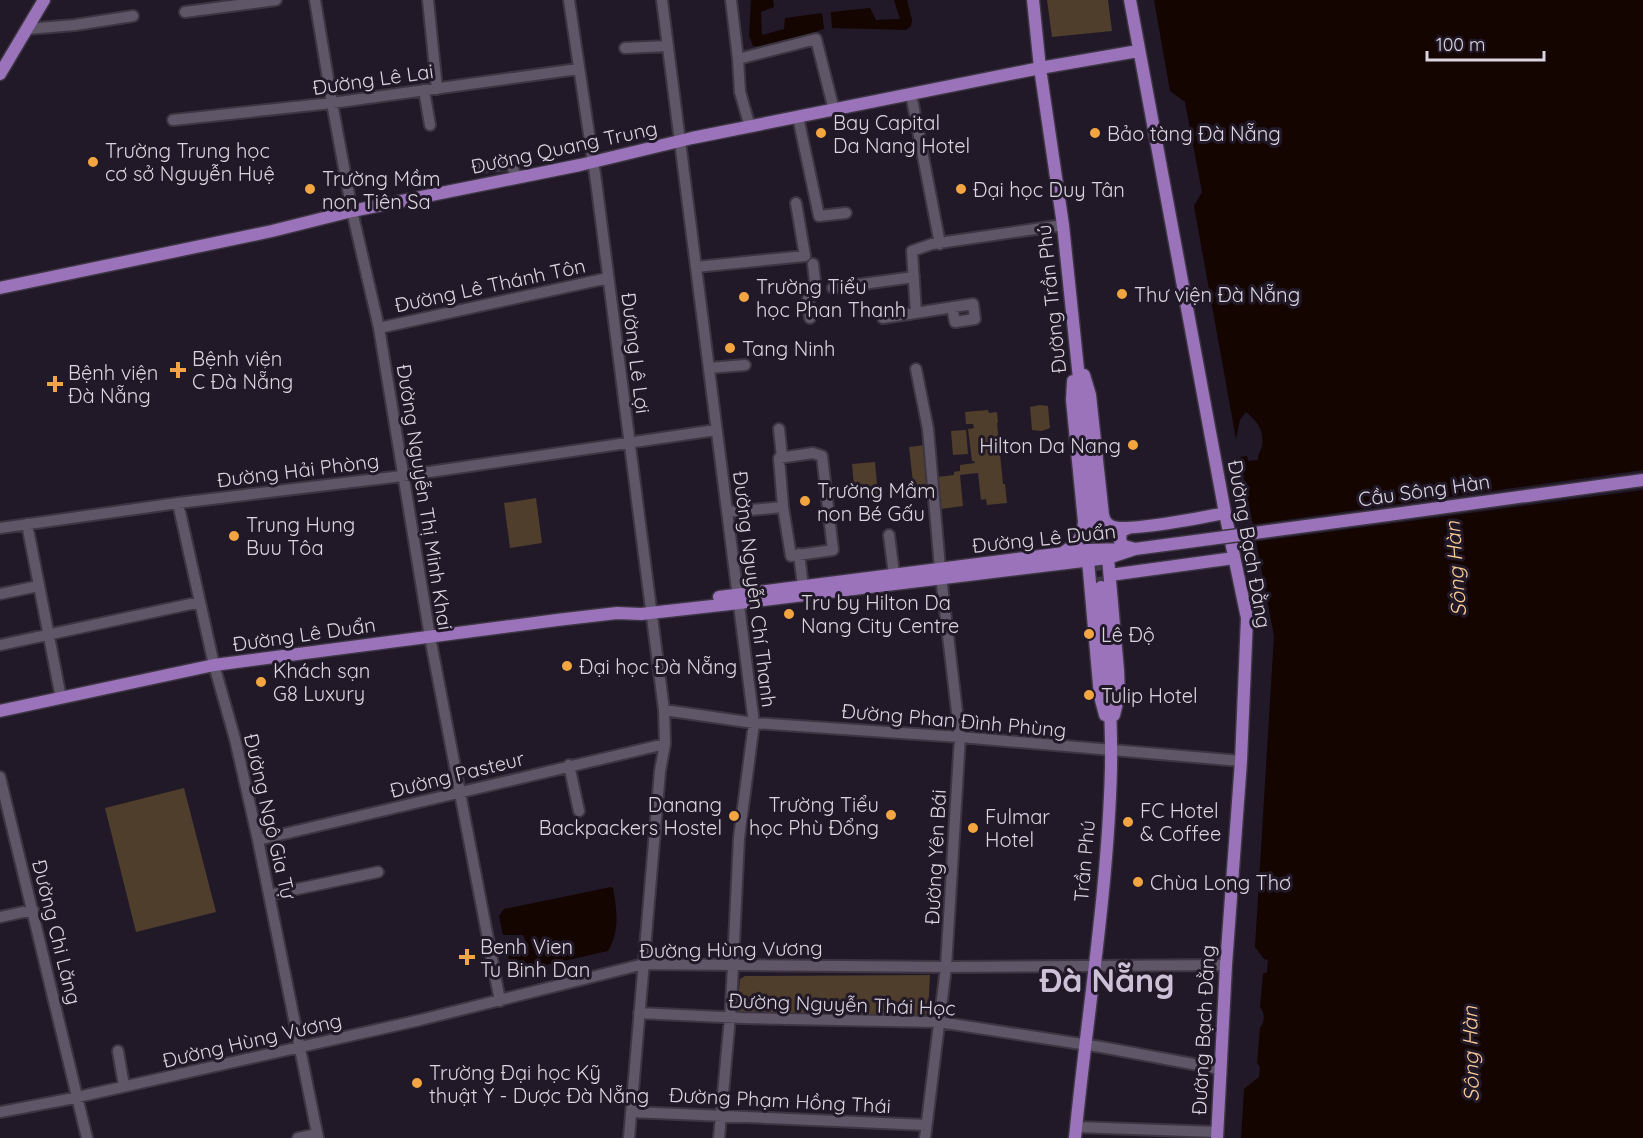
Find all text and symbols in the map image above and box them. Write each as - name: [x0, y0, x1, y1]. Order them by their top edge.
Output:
- scale bar: [1427, 24, 1544, 62]
- text: 100 m: [1436, 33, 1485, 56]
- street label: Đường Lê Lai: [311, 58, 435, 100]
- place label: Bay Capital Da Nang Hotel: [833, 110, 970, 158]
- street label: Đường Quang Trung: [469, 115, 659, 179]
- place label: Bảo tàng Đà Nẵng: [1107, 121, 1281, 146]
- marker: Bay Capital Da Nang Hotel: [814, 126, 828, 140]
- marker: Bảo tàng Đà Nẵng: [1088, 126, 1102, 140]
- place label: Trường Trung học cơ sở Nguyễn Huệ: [105, 138, 275, 186]
- marker: Trường Trung học cơ sở Nguyễn Huệ: [86, 155, 100, 169]
- place label: Trường Mầm non Tiên Sa: [322, 166, 440, 214]
- place label: Đại học Duy Tân: [973, 177, 1125, 202]
- marker: Trường Mầm non Tiên Sa: [303, 182, 317, 196]
- marker: Đại học Duy Tân: [954, 182, 968, 196]
- street label: Đường Trần Phú: [1031, 223, 1071, 375]
- street label: Đường Lê Thánh Tôn: [392, 253, 588, 317]
- place label: Trường Tiểu học Phan Thanh: [756, 274, 906, 322]
- place label: Thư viện Đà Nẵng: [1134, 282, 1300, 307]
- marker: Thư viện Đà Nẵng: [1115, 287, 1129, 301]
- marker: Trường Tiểu học Phan Thanh: [737, 290, 751, 304]
- street label: Đường Lê Lợi: [616, 291, 656, 415]
- place label: Tang Ninh: [742, 336, 835, 361]
- marker: Tang Ninh: [723, 341, 737, 355]
- place label: Bệnh viện C Đà Nẵng: [192, 346, 293, 394]
- place label: Bệnh viện Đà Nẵng: [68, 360, 158, 408]
- marker: Bệnh viện C Đà Nẵng: [169, 361, 187, 379]
- street label: Đường Nguyễn Thị Minh Khai: [392, 362, 458, 632]
- marker: Bệnh viện Đà Nẵng: [46, 375, 64, 393]
- place label: Hilton Da Nang: [979, 433, 1121, 458]
- marker: Hilton Da Nang: [1126, 438, 1140, 452]
- street label: Đường Hải Phòng: [216, 448, 380, 492]
- street label: Đường Bạch Đằng: [1223, 458, 1277, 630]
- street label: Cầu Sông Hàn: [1357, 468, 1491, 512]
- street label: Đường Nguyễn Chí Thanh: [728, 469, 782, 709]
- place label: Trường Mầm non Bé Gấu: [817, 478, 935, 526]
- marker: Trường Mầm non Bé Gấu: [798, 494, 812, 508]
- place label: Trung Hung Buu Tôa: [246, 512, 355, 560]
- street label: Đường Lê Duẩn: [971, 518, 1117, 558]
- water label: Sông Hàn: [1439, 520, 1471, 618]
- marker: Trung Hung Buu Tôa: [227, 529, 241, 543]
- place label: Tru by Hilton Da Nang City Centre: [801, 590, 959, 638]
- marker: Tru by Hilton Da Nang City Centre: [782, 607, 796, 621]
- street label: Đường Lê Duẩn: [231, 612, 377, 656]
- place label: Lê Độ: [1101, 622, 1155, 647]
- marker: Lê Độ: [1082, 627, 1096, 641]
- place label: Đại học Đà Nẵng: [579, 654, 737, 679]
- place label: Khách sạn G8 Luxury: [273, 658, 370, 706]
- marker: Đại học Đà Nẵng: [560, 659, 574, 673]
- marker: Khách sạn G8 Luxury: [254, 675, 268, 689]
- place label: Tulip Hotel: [1101, 683, 1198, 708]
- marker: Tulip Hotel: [1082, 688, 1096, 702]
- street label: Đường Phan Đình Phùng: [841, 698, 1067, 742]
- street label: Đường Ngô Gia Tự: [239, 731, 302, 903]
- street label: Đường Pasteur: [387, 745, 527, 803]
- street label: Đường Yên Bái: [919, 789, 951, 925]
- place label: Danang Backpackers Hostel: [539, 792, 722, 840]
- place label: Trường Tiểu học Phù Đổng: [749, 792, 879, 840]
- place label: FC Hotel & Coffee: [1140, 798, 1221, 846]
- place label: Fulmar Hotel: [985, 804, 1050, 852]
- marker: Trường Tiểu học Phù Đổng: [884, 808, 898, 822]
- marker: Danang Backpackers Hostel: [727, 809, 741, 823]
- marker: FC Hotel & Coffee: [1121, 815, 1135, 829]
- street label: Trần Phú: [1068, 819, 1100, 903]
- marker: Fulmar Hotel: [966, 821, 980, 835]
- street label: Đường Chi Lăng: [27, 857, 87, 1007]
- place label: Chùa Long Thơ: [1150, 870, 1291, 895]
- marker: Chùa Long Thơ: [1131, 875, 1145, 889]
- place label: Benh Vien Tu Binh Dan: [480, 934, 590, 982]
- street label: Đường Hùng Vương: [639, 935, 823, 963]
- street label: Đường Bạch Đằng: [1186, 944, 1220, 1116]
- marker: Benh Vien Tu Binh Dan: [458, 948, 476, 966]
- district label: Đà Nẵng: [1038, 960, 1175, 1000]
- street label: Đường Nguyễn Thái Học: [728, 988, 956, 1020]
- water label: Sông Hàn: [1456, 1005, 1484, 1102]
- street label: Đường Hùng Vương: [160, 1007, 344, 1073]
- place label: Trường Đại học Kỹ thuật Y - Dược Đà Nẵng: [429, 1060, 649, 1108]
- marker: Trường Đại học Kỹ thuật Y - Dược Đà Nẵng: [410, 1076, 424, 1090]
- street label: Đường Phạm Hồng Thái: [668, 1082, 892, 1118]

